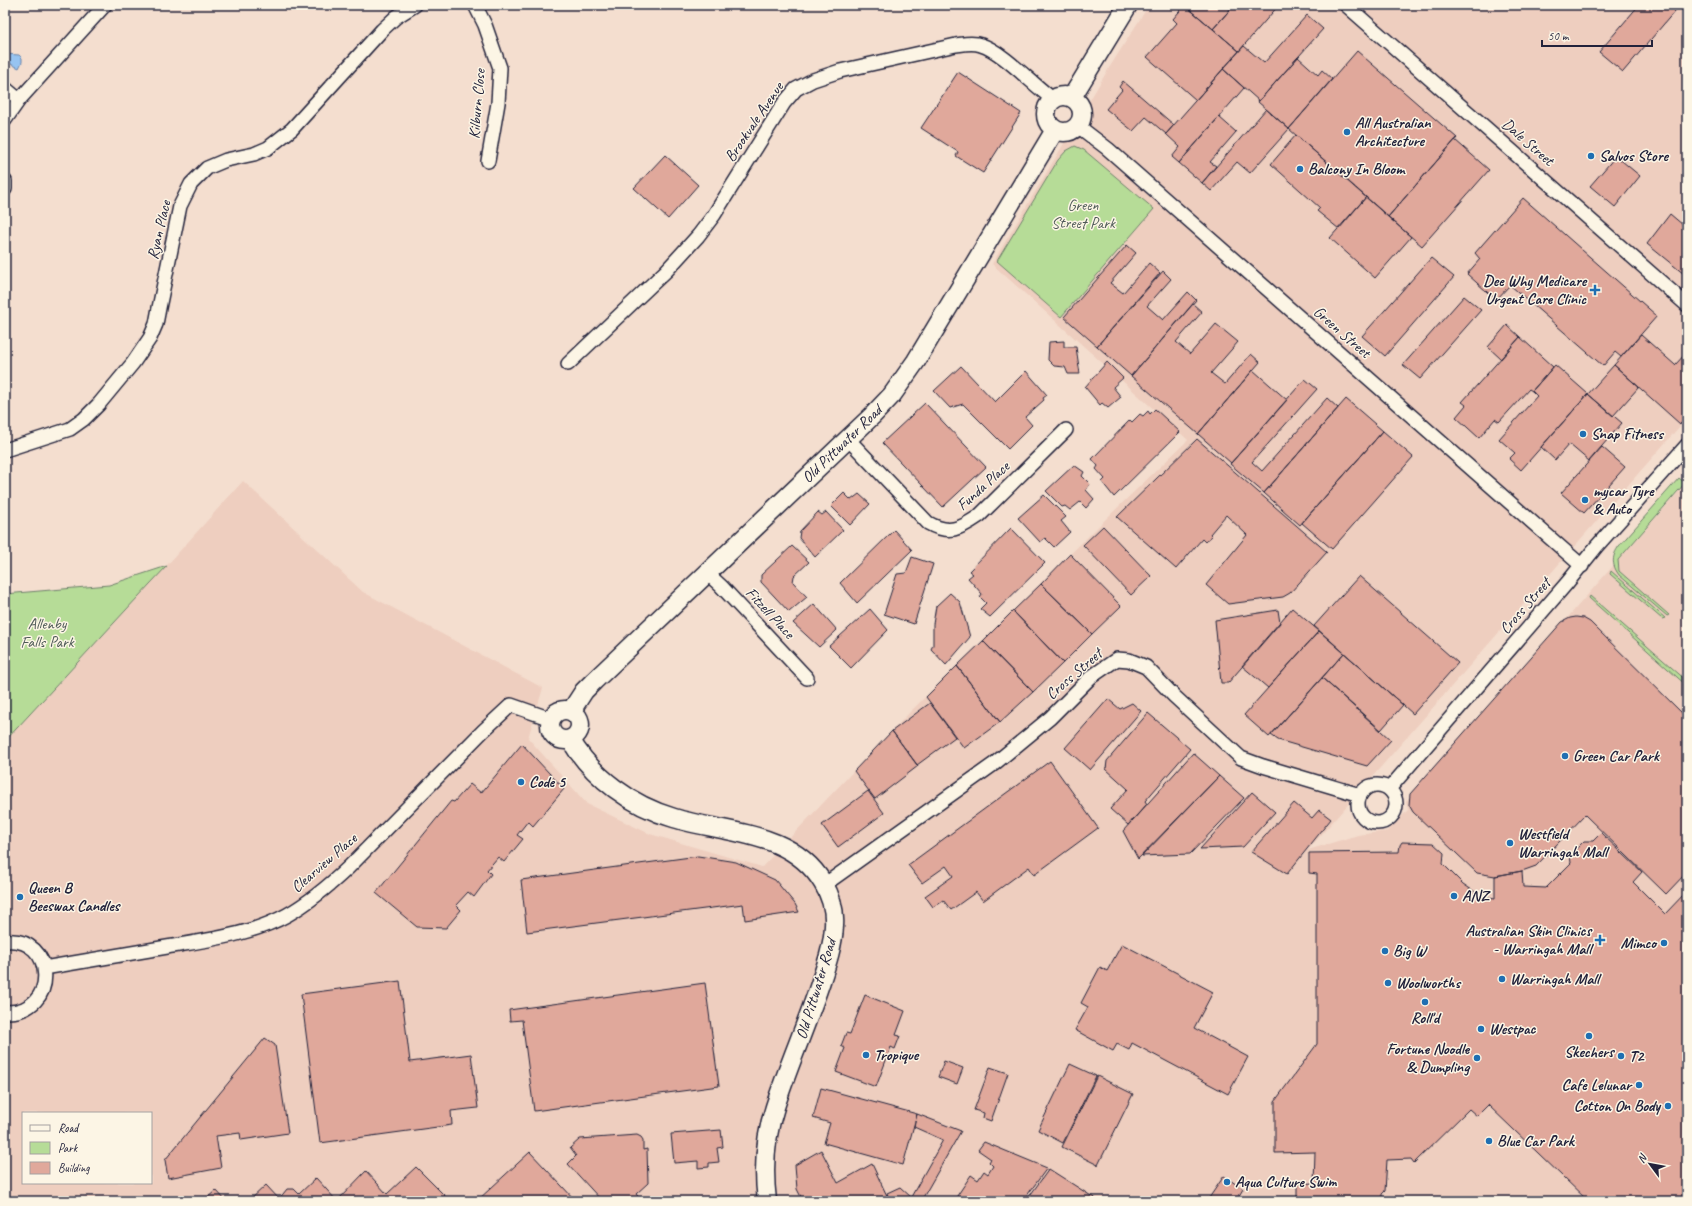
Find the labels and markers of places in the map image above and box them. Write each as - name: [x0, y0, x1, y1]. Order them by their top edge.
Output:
- place label: All Australian Architecture: [1355, 113, 1431, 151]
- marker: All Australian Architecture: [1342, 127, 1352, 137]
- place label: Salvos Store: [1599, 146, 1669, 166]
- marker: Salvos Store: [1586, 151, 1596, 161]
- place label: Balcony In Bloom: [1308, 159, 1406, 179]
- marker: Balcony In Bloom: [1295, 164, 1305, 174]
- place label: Dee Why Medicare Urgent Care Clinic: [1483, 271, 1588, 309]
- marker: Dee Why Medicare Urgent Care Clinic: [1589, 284, 1601, 296]
- place label: Snap Fitness: [1591, 424, 1664, 444]
- marker: Snap Fitness: [1578, 429, 1588, 439]
- place label: mycar Tyre & Auto: [1593, 481, 1655, 519]
- marker: mycar Tyre & Auto: [1580, 495, 1590, 505]
- place label: Green Car Park: [1573, 746, 1661, 766]
- marker: Green Car Park: [1560, 751, 1570, 761]
- place label: Code 5: [529, 772, 567, 792]
- marker: Code 5: [516, 777, 526, 787]
- place label: Westfield Warringah Mall: [1518, 824, 1610, 862]
- marker: Westfield Warringah Mall: [1505, 838, 1515, 848]
- place label: Queen B Beeswax Candles: [28, 878, 121, 916]
- place label: ANZ: [1462, 886, 1491, 906]
- marker: ANZ: [1449, 891, 1459, 901]
- marker: Queen B Beeswax Candles: [15, 892, 25, 902]
- place label: Australian Skin Clinics - Warringah Mall: [1466, 921, 1594, 959]
- place label: Mimco: [1620, 933, 1658, 953]
- marker: Australian Skin Clinics - Warringah Mall: [1594, 934, 1606, 946]
- marker: Mimco: [1659, 938, 1669, 948]
- place label: Big W: [1393, 941, 1428, 961]
- marker: Big W: [1380, 946, 1390, 956]
- place label: Warringah Mall: [1510, 969, 1602, 989]
- place label: Woolworths: [1396, 973, 1461, 993]
- marker: Warringah Mall: [1497, 974, 1507, 984]
- marker: Woolworths: [1383, 978, 1393, 988]
- marker: Roll'd: [1420, 997, 1430, 1007]
- place label: Roll'd: [1411, 1008, 1442, 1028]
- place label: Westpac: [1489, 1019, 1537, 1039]
- marker: Westpac: [1476, 1024, 1486, 1034]
- marker: Skechers: [1584, 1031, 1594, 1041]
- place label: Fortune Noodle & Dumpling: [1386, 1039, 1471, 1077]
- place label: Skechers: [1564, 1042, 1616, 1062]
- place label: Tropique: [874, 1045, 920, 1065]
- place label: T2: [1629, 1046, 1645, 1066]
- marker: Tropique: [861, 1050, 871, 1060]
- marker: T2: [1616, 1051, 1626, 1061]
- marker: Fortune Noodle & Dumpling: [1472, 1053, 1482, 1063]
- place label: Cafe Lelunar: [1562, 1075, 1633, 1095]
- marker: Cafe Lelunar: [1634, 1080, 1644, 1090]
- place label: Cotton On Body: [1574, 1096, 1662, 1116]
- marker: Cotton On Body: [1663, 1101, 1673, 1111]
- place label: Blue Car Park: [1497, 1131, 1576, 1151]
- marker: Blue Car Park: [1484, 1136, 1494, 1146]
- place label: Aqua Culture Swim: [1235, 1172, 1337, 1192]
- marker: Aqua Culture Swim: [1222, 1177, 1232, 1187]

